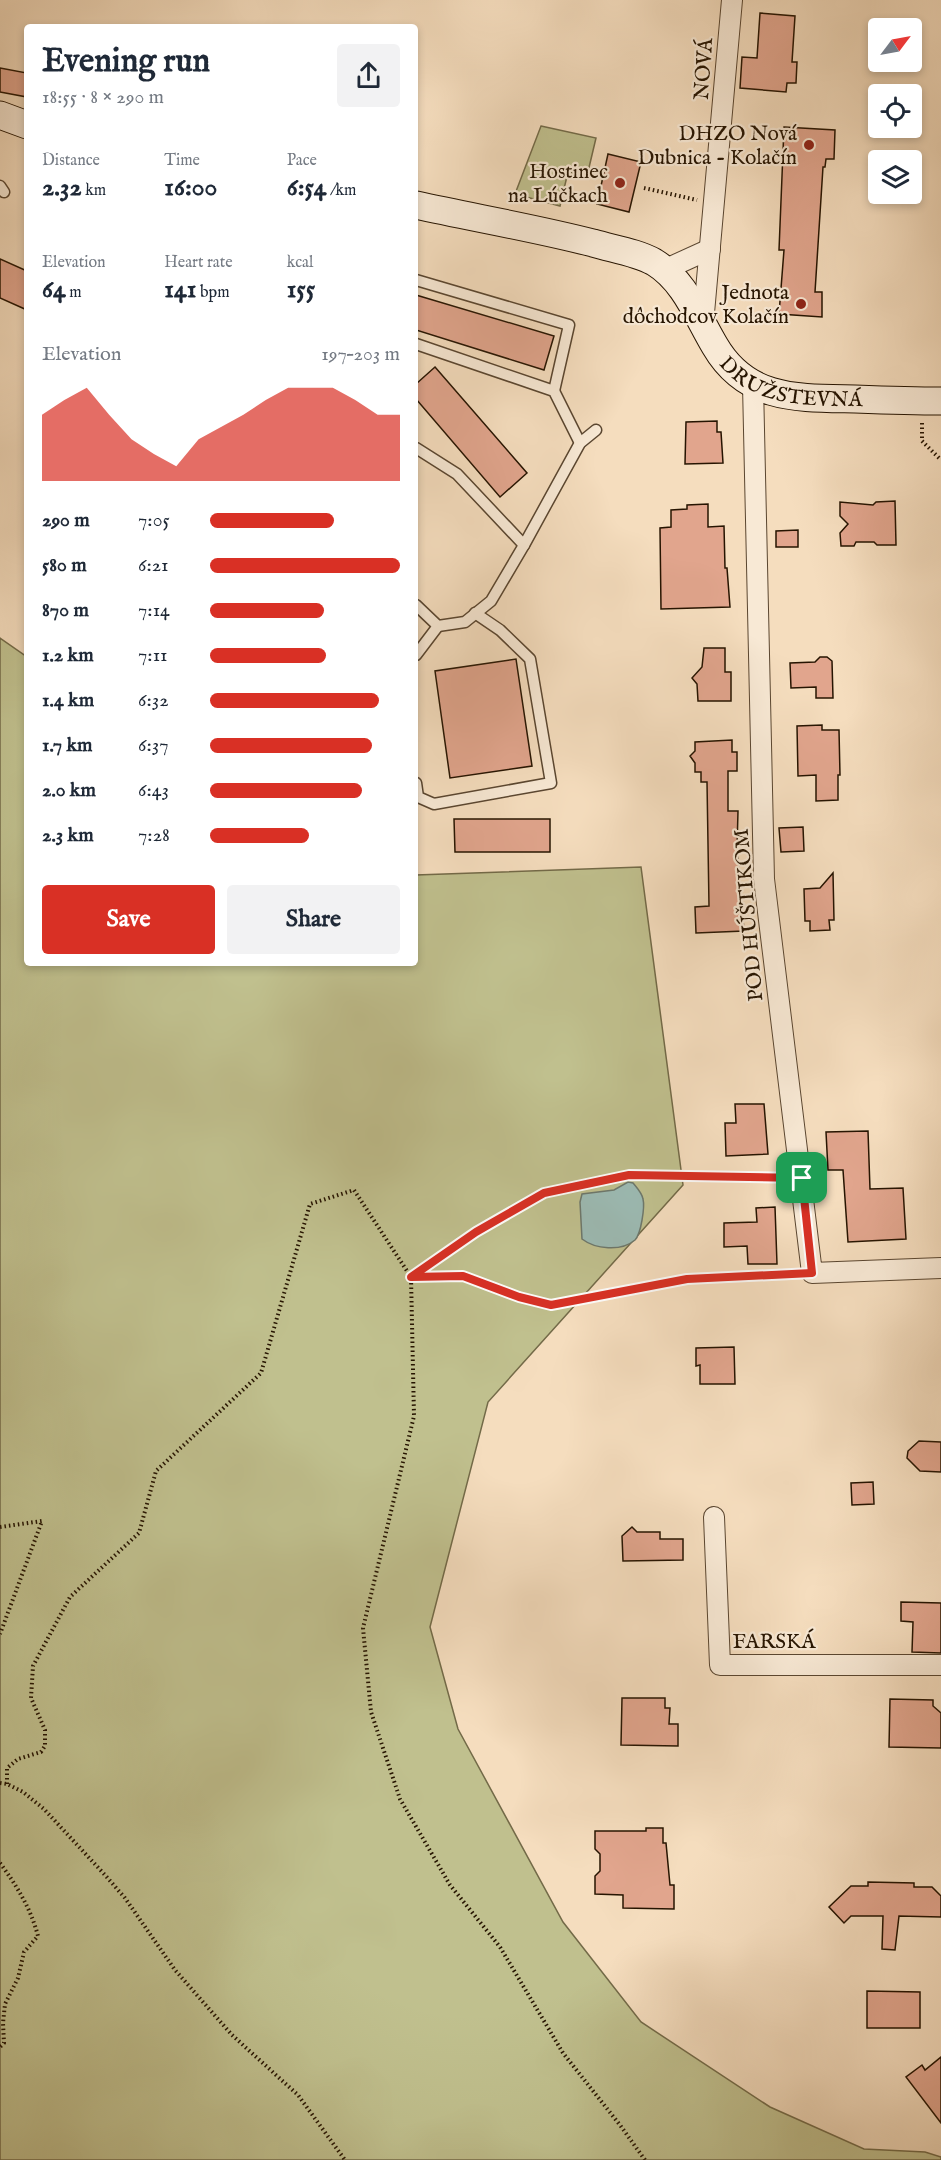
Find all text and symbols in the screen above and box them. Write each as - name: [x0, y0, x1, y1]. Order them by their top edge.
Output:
- north arrow: [868, 18, 922, 72]
- map controls: [868, 18, 922, 204]
- street label: NOVÁ: [688, 36, 720, 101]
- text: Evening run: [42, 41, 210, 83]
- button: share: [337, 44, 400, 107]
- button: locate: [868, 84, 922, 138]
- text: 18:55 · 8 × 290 m: [42, 85, 164, 110]
- place label: DHZO Nová Dubnica - Kolačín: [637, 121, 798, 172]
- marker: DHZO Nová Dubnica - Kolačín: [802, 138, 816, 152]
- button: layers: [868, 150, 922, 204]
- text: Distance: [42, 151, 100, 171]
- text: Time: [164, 151, 200, 171]
- text: Pace: [287, 151, 317, 171]
- place label: Hostinec na Lúčkach: [508, 159, 608, 210]
- text: 2.32: [42, 171, 82, 204]
- text: 16:00: [164, 171, 217, 204]
- text: 6:54: [287, 171, 327, 204]
- marker: Hostinec na Lúčkach: [613, 176, 627, 190]
- text: km: [82, 181, 106, 201]
- text: /km: [327, 181, 356, 201]
- text: Elevation: [42, 253, 105, 273]
- text: Heart rate: [164, 253, 233, 273]
- text: kcal: [287, 253, 313, 273]
- text: 64: [42, 273, 66, 306]
- text: 141: [164, 273, 196, 306]
- text: 155: [287, 273, 315, 306]
- place label: Jednota dôchodcov Kolačín: [623, 280, 790, 331]
- text: m: [66, 283, 82, 303]
- text: bpm: [196, 283, 229, 303]
- marker: Jednota dôchodcov Kolačín: [794, 297, 808, 311]
- text: Elevation: [42, 342, 121, 367]
- text: 197–203 m: [321, 342, 400, 367]
- street label: DRUŽSTEVNÁ: [712, 351, 864, 414]
- text: 290 m: [42, 508, 90, 533]
- text: 7:05: [138, 508, 170, 533]
- text: 580 m: [42, 553, 87, 578]
- text: 6:21: [138, 553, 169, 578]
- text: 870 m: [42, 598, 89, 623]
- text: 7:14: [138, 598, 170, 623]
- text: 1.2 km: [42, 643, 94, 668]
- text: 7:11: [138, 643, 168, 668]
- text: 1.4 km: [42, 688, 94, 713]
- text: 6:32: [138, 688, 169, 713]
- text: 1.7 km: [42, 733, 93, 758]
- text: 6:37: [138, 733, 169, 758]
- text: 2.0 km: [42, 778, 96, 803]
- text: 6:43: [138, 778, 169, 803]
- text: 2.3 km: [42, 823, 94, 848]
- text: 7:28: [138, 823, 170, 848]
- street label: POD HÚŠTIKOM: [727, 827, 770, 1002]
- button: Save: [42, 885, 215, 954]
- button: Share: [227, 885, 400, 954]
- pin: [776, 1152, 827, 1203]
- icon: arrive: [785, 1161, 818, 1194]
- street label: FARSKÁ: [733, 1628, 816, 1656]

